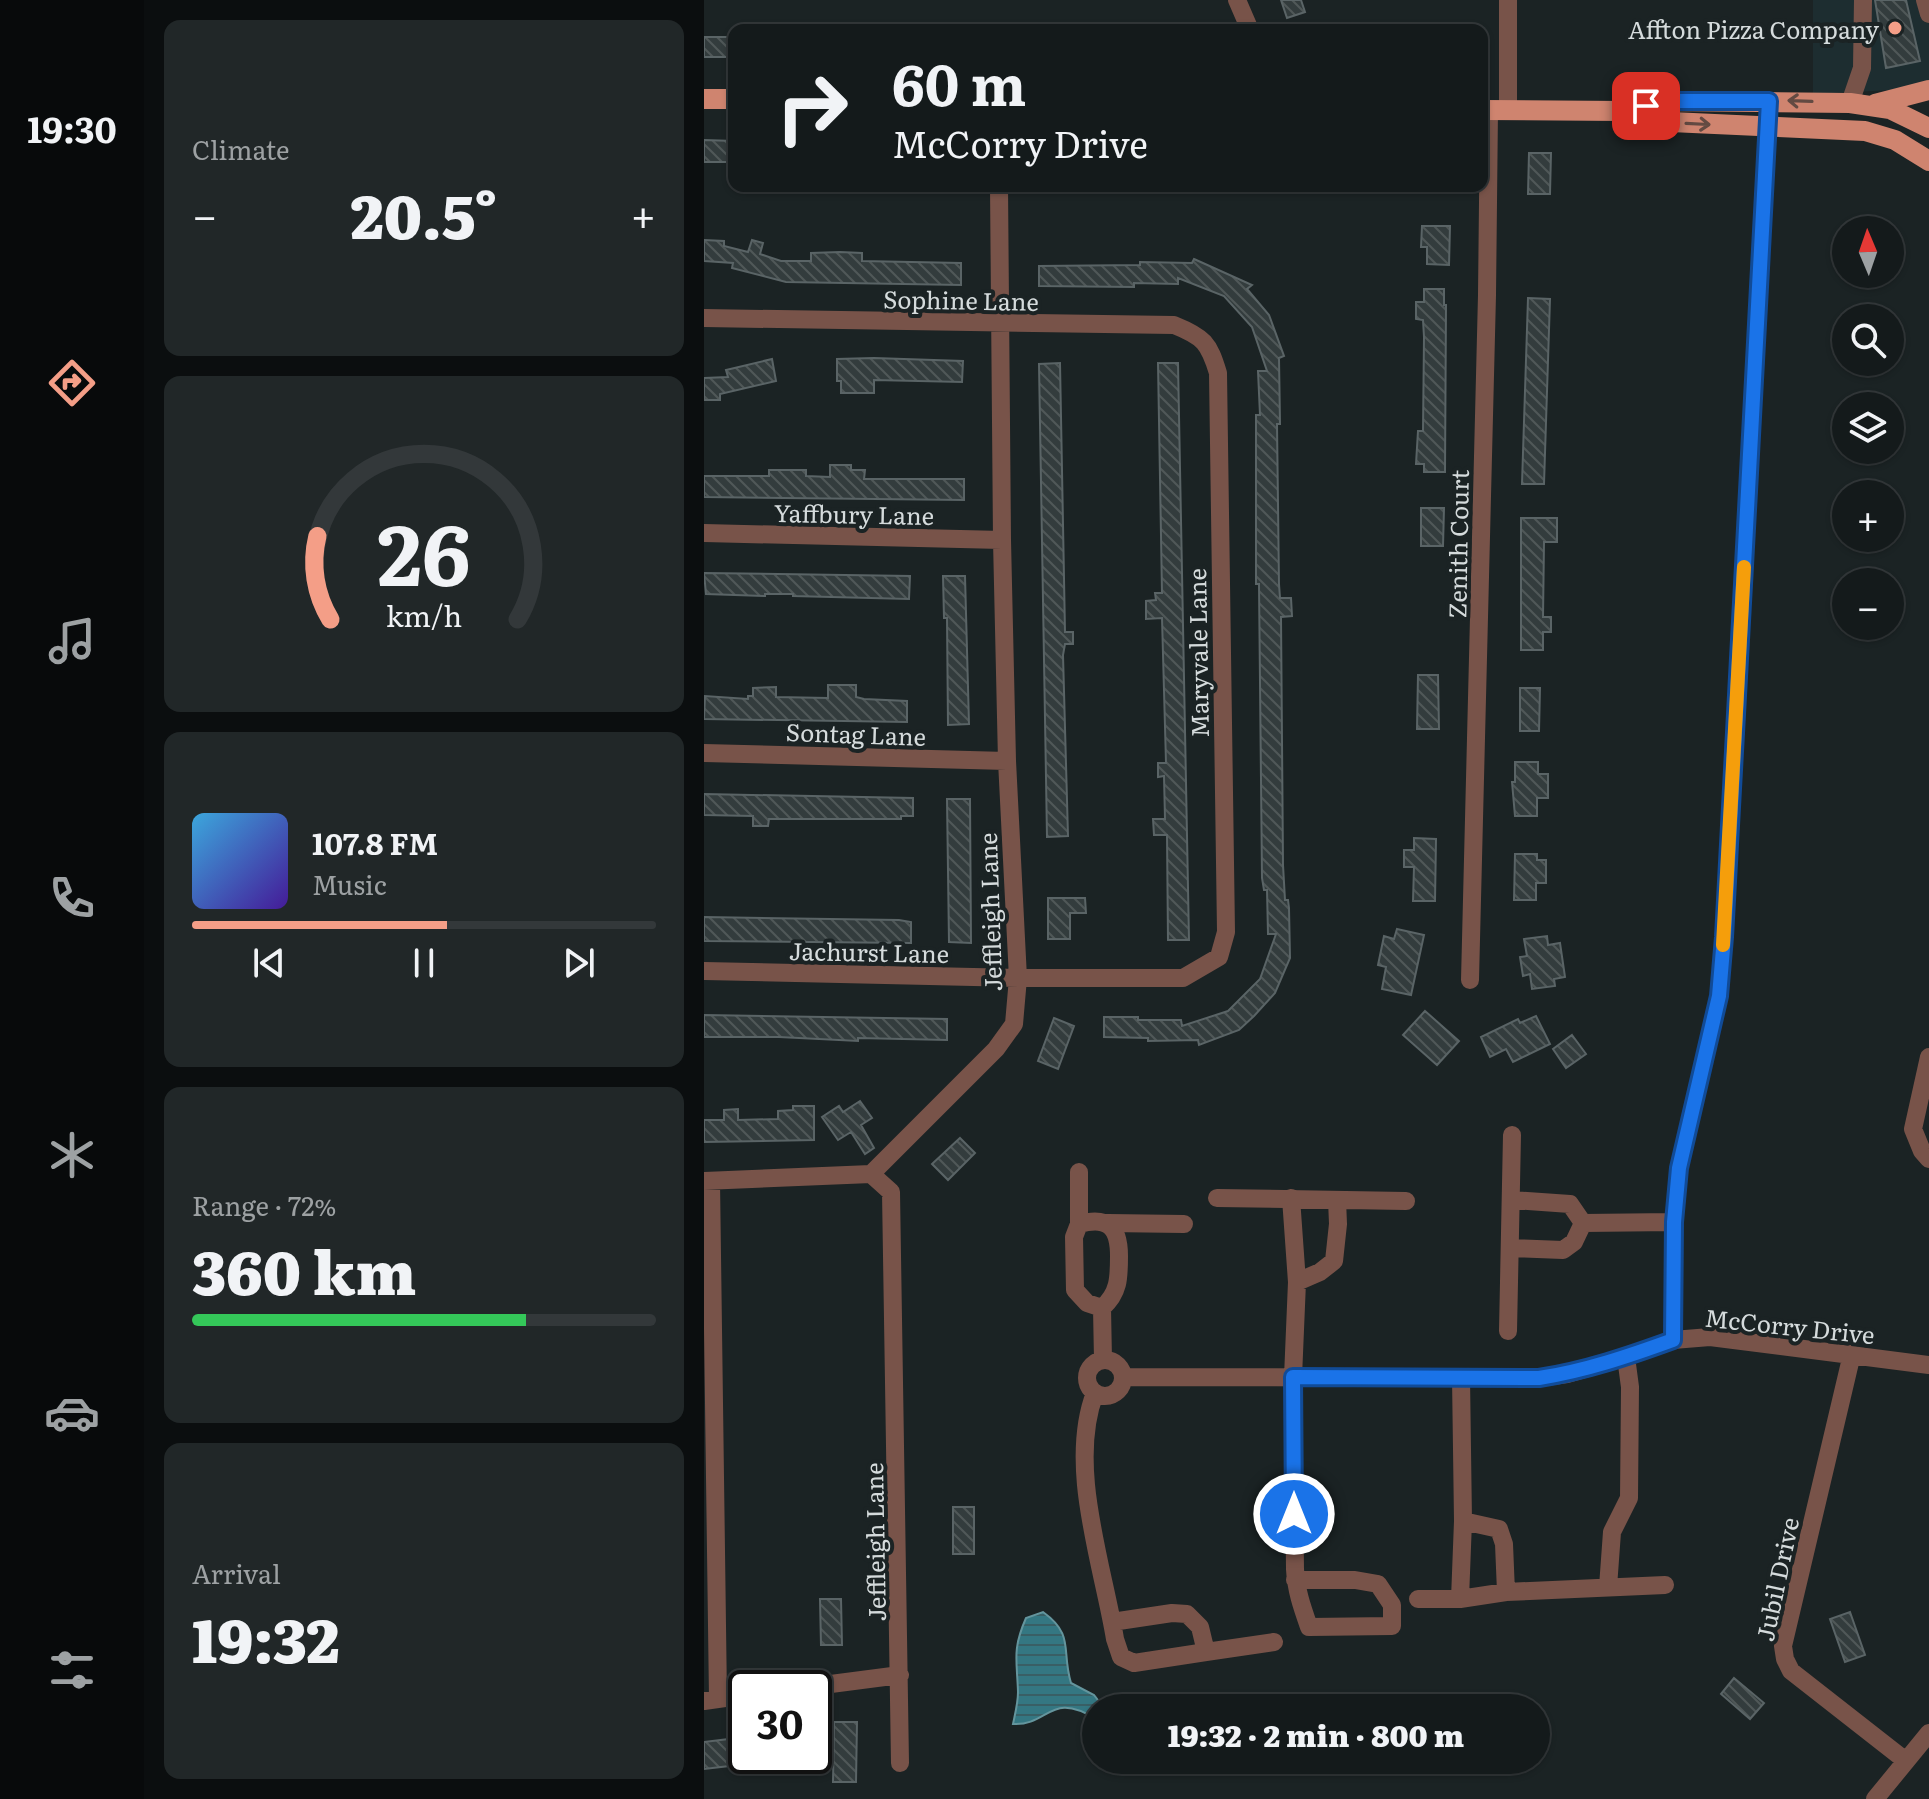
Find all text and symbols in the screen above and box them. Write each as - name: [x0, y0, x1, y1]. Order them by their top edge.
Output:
- place label: Affton Pizza Company: [1628, 11, 1879, 46]
- marker: Affton Pizza Company: [1886, 19, 1904, 37]
- text: 60 m: [892, 40, 1026, 123]
- icon: right: [760, 56, 864, 160]
- pin: [1612, 72, 1680, 140]
- icon: arrive: [1624, 84, 1668, 128]
- one-way arrow: [1787, 94, 1814, 109]
- text: 19:30: [27, 101, 117, 154]
- text: McCorry Drive: [892, 116, 1148, 169]
- one-way arrow: [1684, 116, 1711, 131]
- text: Climate: [192, 129, 290, 168]
- text: 20.5°: [351, 168, 498, 257]
- text: −: [192, 180, 218, 246]
- text: +: [630, 180, 656, 246]
- north arrow: [1832, 216, 1904, 288]
- map controls: [1832, 216, 1904, 640]
- street label: Sophine Lane: [883, 280, 1039, 318]
- button: search: [1832, 304, 1904, 376]
- icon: directions: [44, 355, 100, 411]
- button: layers: [1832, 392, 1904, 464]
- street label: Zenith Court: [1438, 469, 1476, 619]
- button: +: [1832, 480, 1904, 552]
- text: 26: [377, 487, 471, 611]
- street label: Yaffbury Lane: [774, 494, 934, 532]
- street label: Maryvale Lane: [1178, 568, 1216, 738]
- button: −: [1832, 568, 1904, 640]
- text: km/h: [386, 593, 462, 636]
- icon: music: [44, 613, 100, 669]
- street label: Sontag Lane: [785, 713, 927, 753]
- text: 107.8 FM: [312, 820, 438, 864]
- street label: Jeffleigh Lane: [969, 832, 1009, 992]
- text: Music: [312, 864, 387, 903]
- icon: phone: [44, 870, 100, 926]
- street label: Jachurst Lane: [789, 932, 949, 970]
- icon: previous: [247, 941, 291, 985]
- icon: pause: [402, 941, 446, 985]
- icon: next: [557, 941, 601, 985]
- icon: climate: [44, 1127, 100, 1183]
- text: Range · 72%: [192, 1185, 336, 1224]
- text: 360 km: [192, 1224, 416, 1313]
- street label: McCorry Drive: [1703, 1299, 1877, 1351]
- icon: car: [44, 1385, 100, 1441]
- street label: Jeffleigh Lane: [855, 1462, 893, 1622]
- position arrow: [1252, 1472, 1336, 1556]
- street label: Jubil Drive: [1746, 1514, 1806, 1644]
- text: Arrival: [192, 1553, 281, 1592]
- text: 19:32: [192, 1592, 339, 1681]
- icon: filters: [44, 1642, 100, 1698]
- speed limit sign: 30: [728, 1670, 832, 1774]
- text: 19:32 · 2 min · 800 m: [1168, 1712, 1464, 1756]

